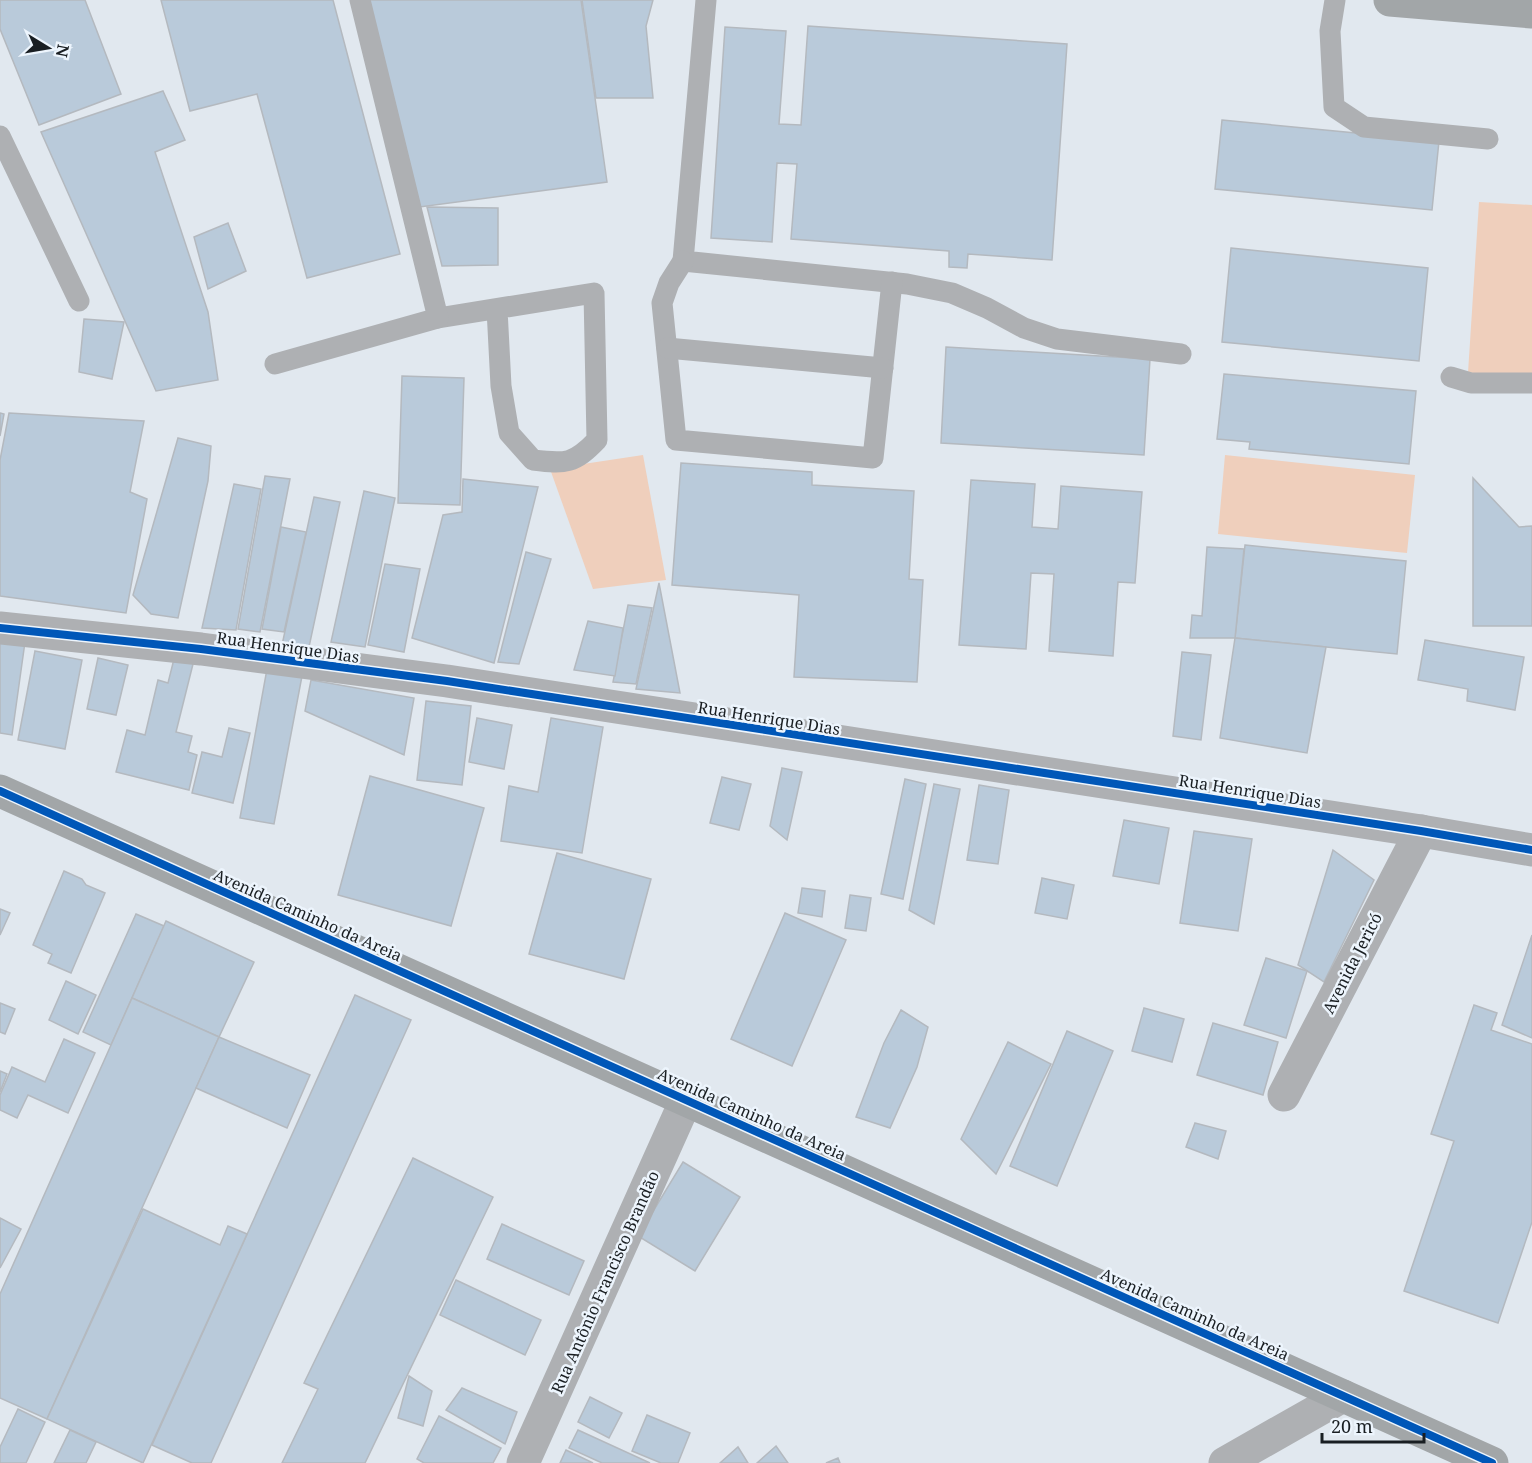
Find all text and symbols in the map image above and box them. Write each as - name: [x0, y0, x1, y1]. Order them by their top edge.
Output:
- north arrow: [18, 18, 78, 78]
- text: N: [51, 43, 75, 60]
- street label: Rua Henrique Dias: [215, 626, 361, 668]
- street label: Rua Henrique Dias: [696, 696, 842, 740]
- street label: Rua Henrique Dias: [1177, 769, 1323, 813]
- street label: Avenida Caminho da Areia: [210, 863, 406, 967]
- street label: Avenida Jericó: [1317, 909, 1387, 1017]
- street label: Avenida Caminho da Areia: [654, 1062, 850, 1166]
- street label: Rua Antônio Francisco Brandão: [546, 1167, 664, 1397]
- street label: Avenida Caminho da Areia: [1097, 1262, 1293, 1366]
- scale bar: [1322, 1406, 1424, 1444]
- text: 20 m: [1331, 1414, 1373, 1438]

